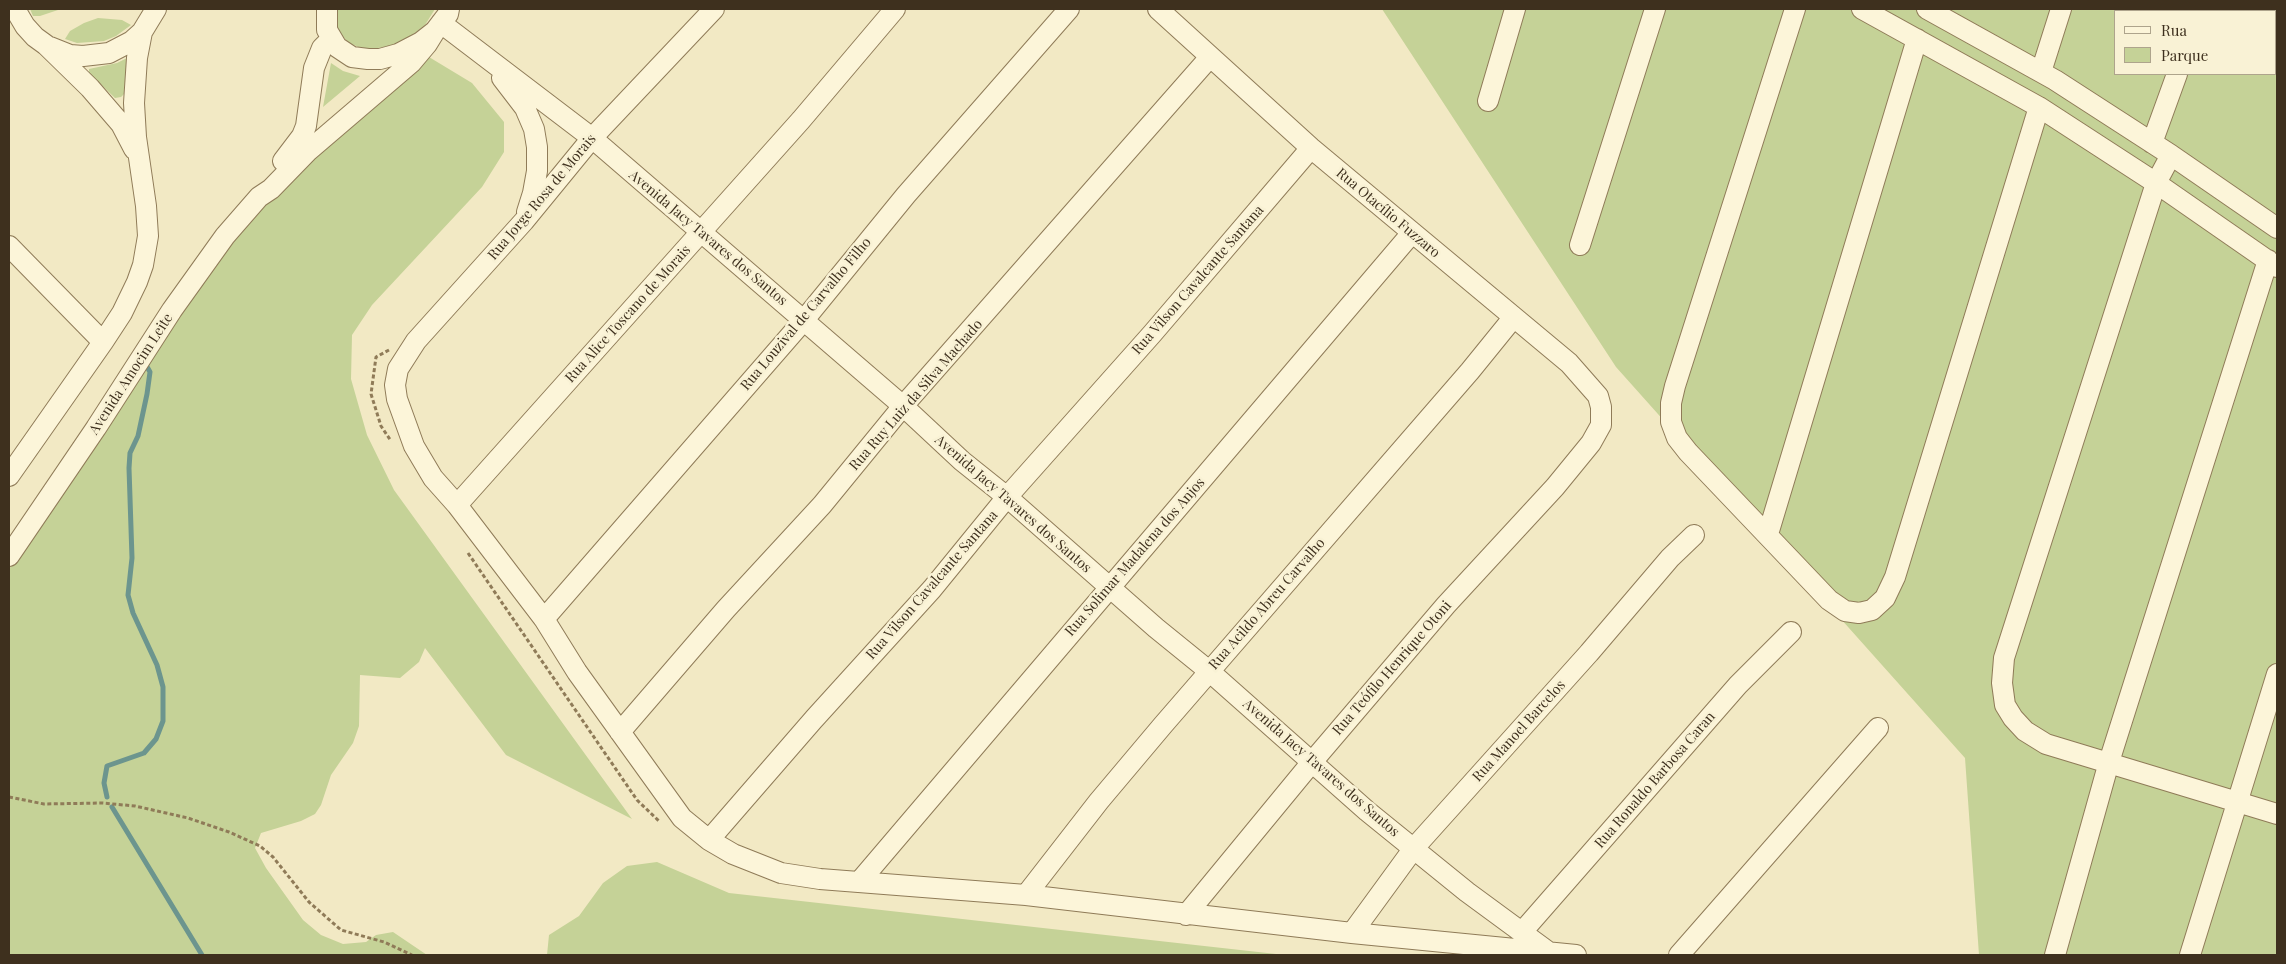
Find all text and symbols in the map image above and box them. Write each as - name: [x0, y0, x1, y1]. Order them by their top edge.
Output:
- legend: [2114, 10, 2276, 75]
- text: Rua: [2161, 20, 2187, 40]
- text: Parque: [2161, 45, 2208, 65]
- street label: Rua Jorge Rosa de Morais: [484, 131, 600, 263]
- street label: Rua Otacílio Fuzzaro: [1333, 165, 1443, 261]
- street label: Avenida Jacy Tavares dos Santos: [625, 167, 791, 309]
- street label: Rua Vilson Cavalcante Santana: [1129, 202, 1267, 358]
- street label: Rua Louzival de Carvalho Filho: [737, 234, 875, 394]
- street label: Rua Alice Toscano de Morais: [562, 242, 694, 386]
- street label: Avenida Amocim Leite: [86, 310, 176, 438]
- street label: Rua Ruy Luiz da Silva Machado: [846, 316, 986, 474]
- street label: Avenida Jacy Tavares dos Santos: [931, 432, 1095, 576]
- street label: Rua Solimar Madalena dos Anjos: [1062, 474, 1208, 640]
- street label: Rua Vilson Cavalcante Santana: [863, 507, 1001, 663]
- street label: Rua Acildo Abreu Carvalho: [1205, 535, 1329, 673]
- street label: Rua Teófilo Henrique Otoni: [1329, 597, 1455, 739]
- street label: Rua Manoel Barcelos: [1469, 677, 1569, 785]
- street label: Avenida Jacy Tavares dos Santos: [1239, 696, 1403, 840]
- street label: Rua Ronaldo Barbosa Caran: [1591, 708, 1719, 852]

